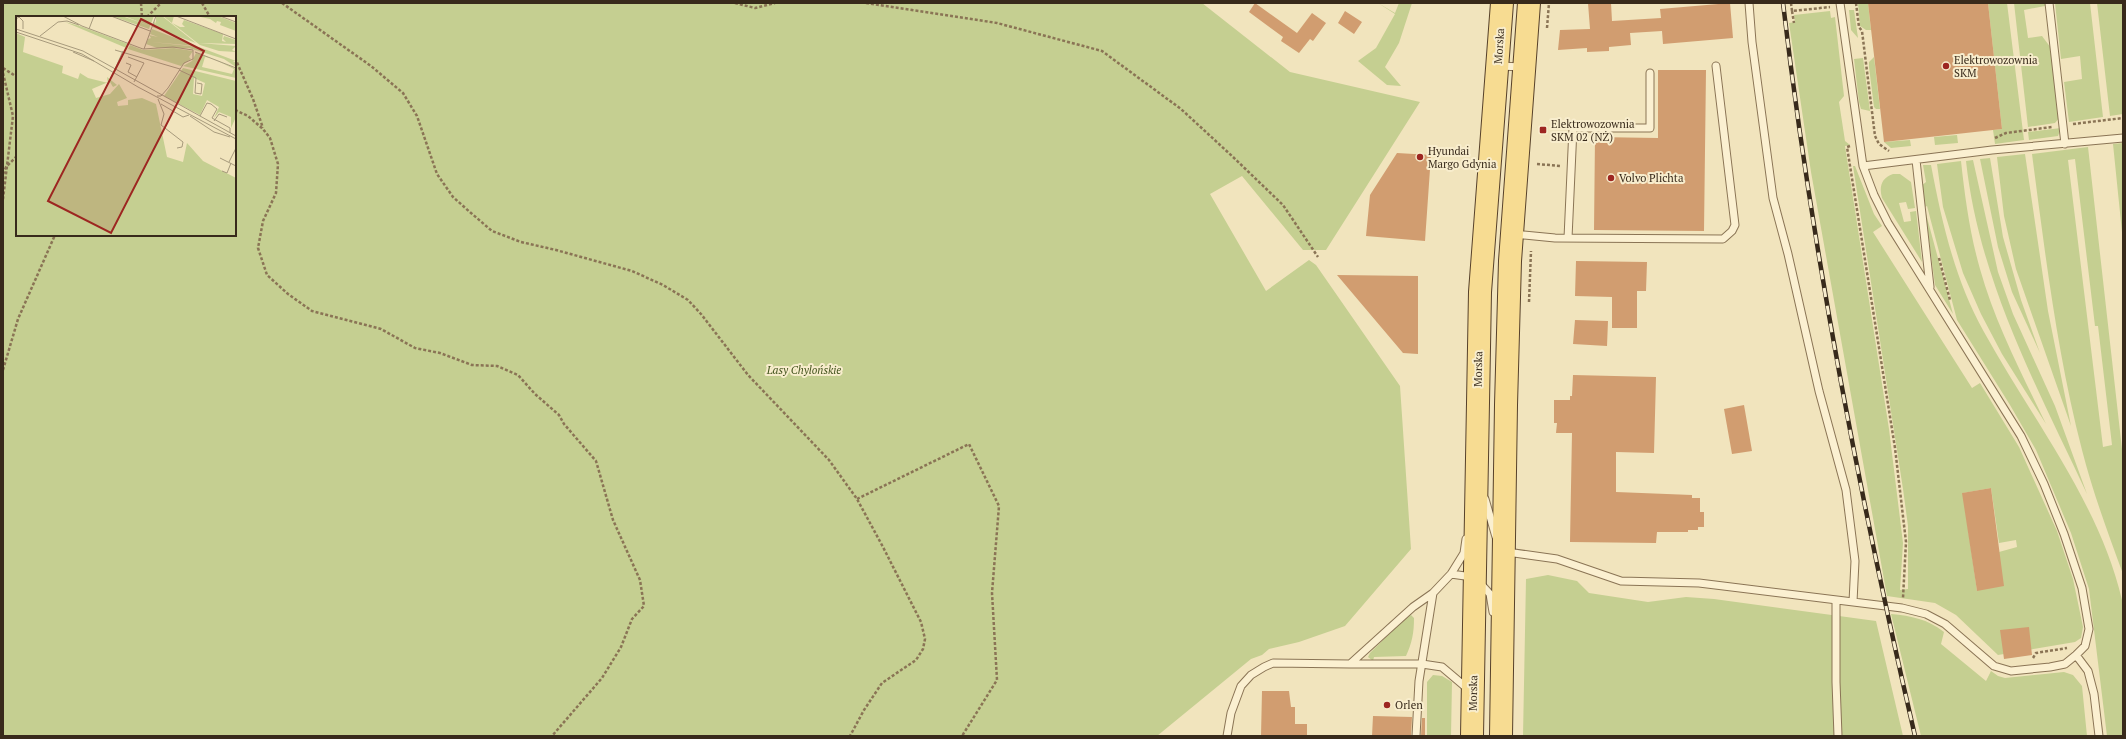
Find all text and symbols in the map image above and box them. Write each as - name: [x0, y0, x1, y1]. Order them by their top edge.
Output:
- inset map: [16, 16, 236, 236]
- street label: Morska: [1491, 27, 1507, 64]
- place label: Elektrowozownia SKM: [1954, 53, 2038, 80]
- marker: Elektrowozownia SKM: [1941, 61, 1951, 71]
- place label: Elektrowozownia SKM 02 (NŻ): [1551, 117, 1635, 144]
- marker: Elektrowozownia SKM 02 (NŻ): [1538, 125, 1548, 135]
- place label: Hyundai Margo Gdynia: [1428, 144, 1497, 171]
- marker: Hyundai Margo Gdynia: [1415, 152, 1425, 162]
- place label: Volvo Plichta: [1619, 171, 1684, 185]
- marker: Volvo Plichta: [1606, 173, 1616, 183]
- street label: Morska: [1471, 351, 1485, 387]
- park label: Lasy Chylońskie: [766, 363, 841, 377]
- street label: Morska: [1466, 675, 1480, 711]
- place label: Orlen: [1395, 698, 1423, 712]
- marker: Orlen: [1382, 700, 1392, 710]

